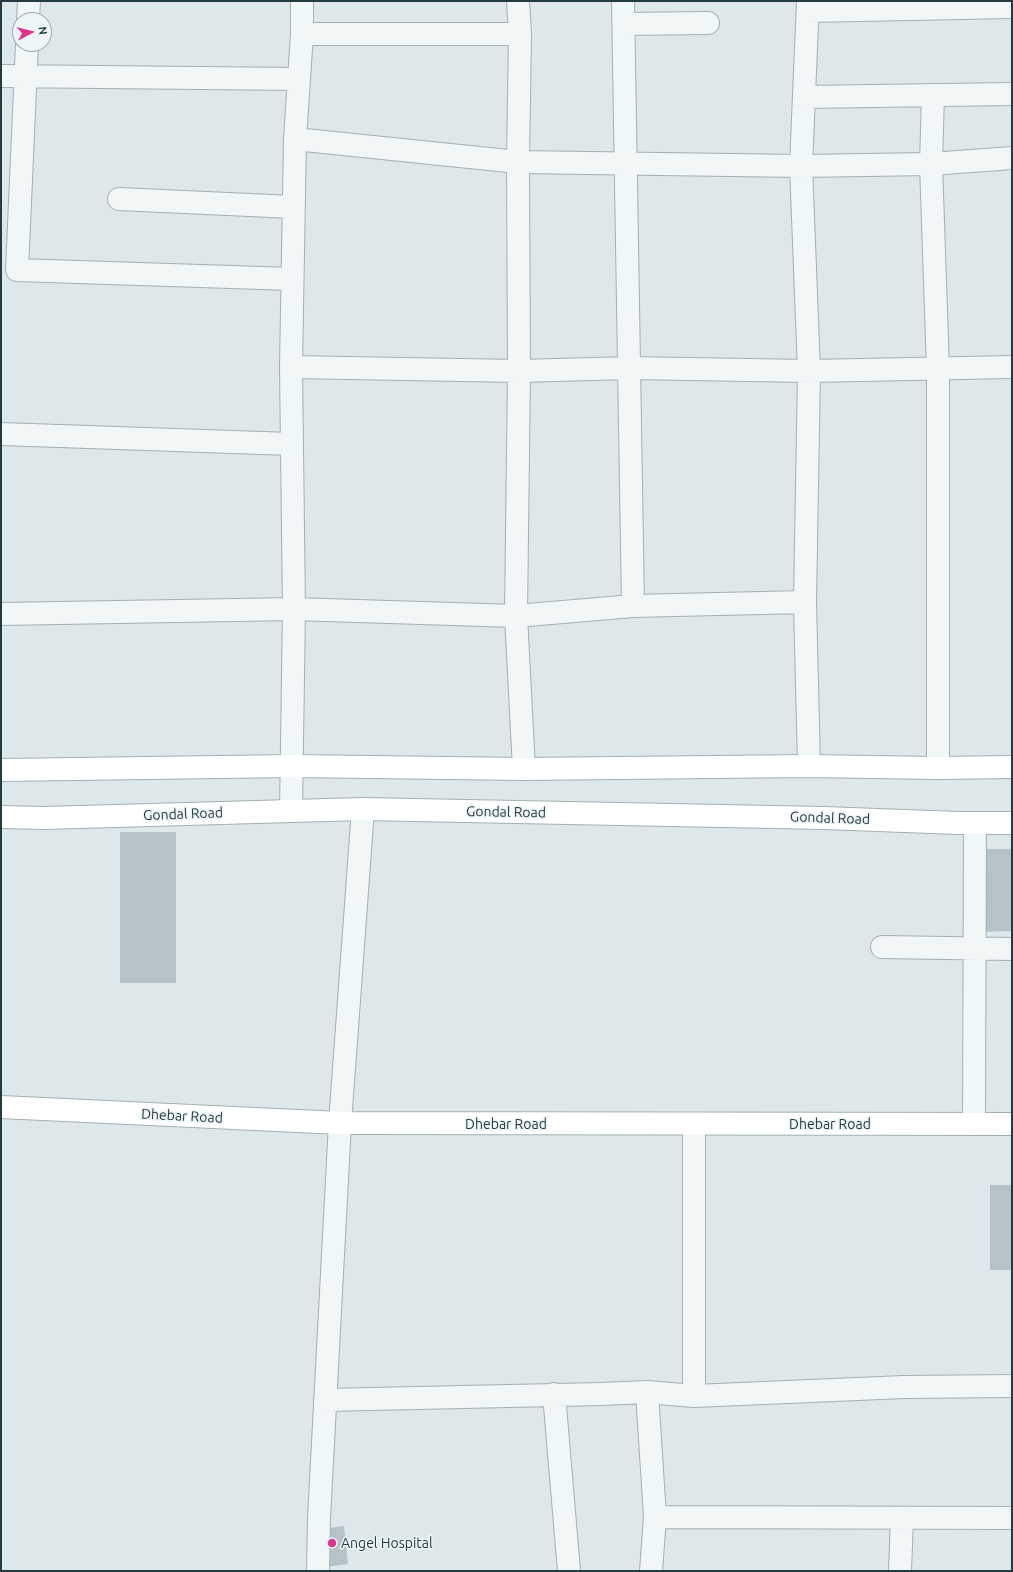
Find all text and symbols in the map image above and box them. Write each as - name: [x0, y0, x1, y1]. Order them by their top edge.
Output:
- north arrow: [12, 12, 52, 52]
- text: N: [36, 26, 49, 35]
- street label: Gondal Road: [466, 803, 546, 821]
- street label: Gondal Road: [143, 804, 223, 824]
- street label: Gondal Road: [790, 808, 870, 828]
- street label: Dhebar Road: [141, 1105, 223, 1127]
- street label: Dhebar Road: [465, 1116, 547, 1132]
- street label: Dhebar Road: [789, 1116, 871, 1132]
- place label: Angel Hospital: [341, 1535, 433, 1551]
- marker: Angel Hospital: [326, 1537, 338, 1549]

